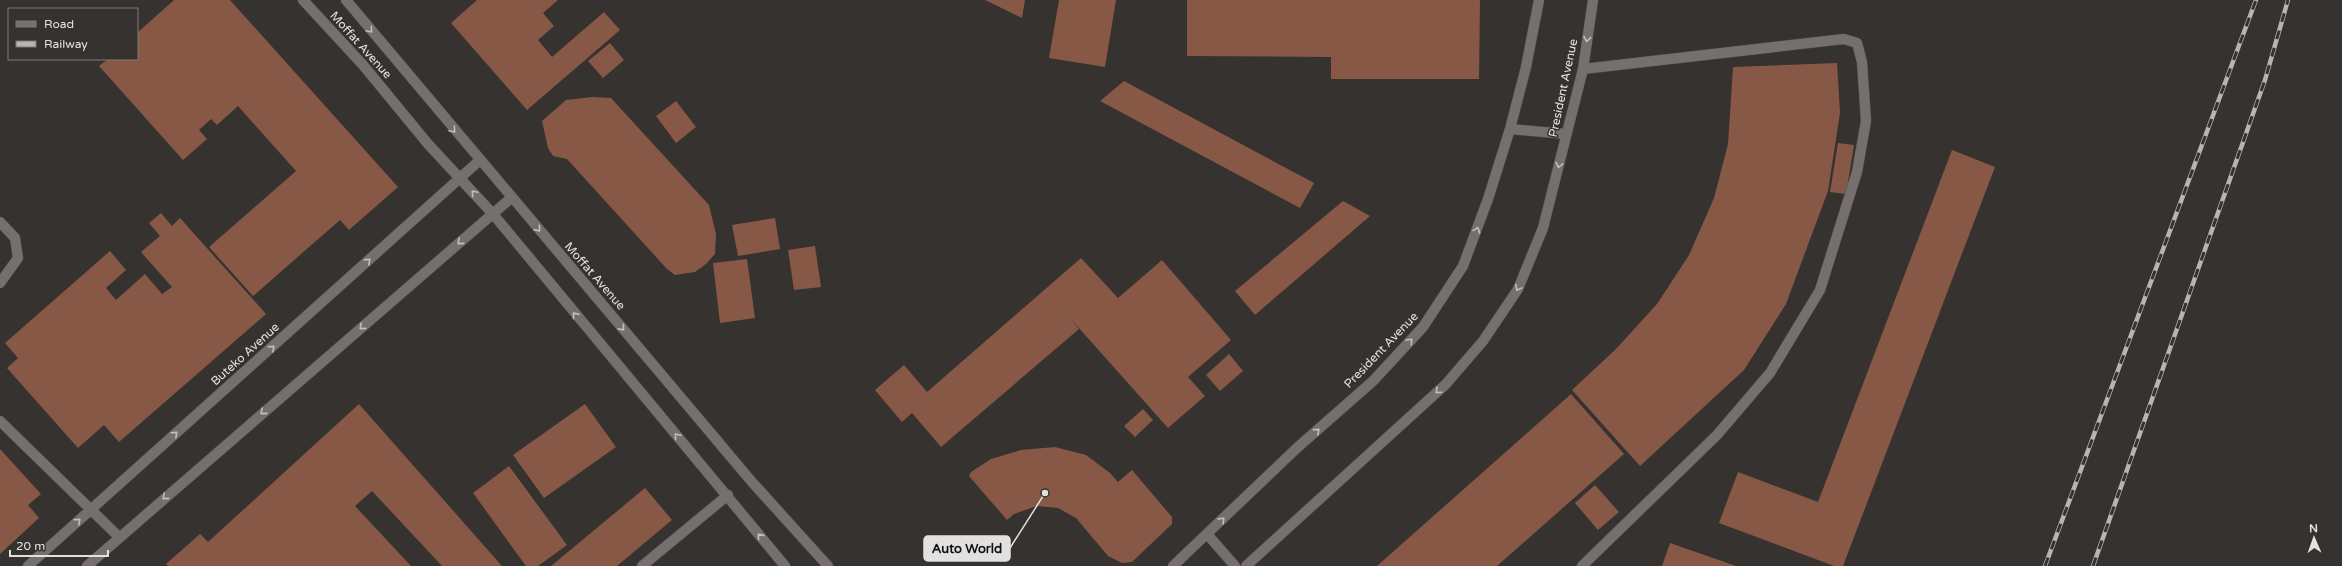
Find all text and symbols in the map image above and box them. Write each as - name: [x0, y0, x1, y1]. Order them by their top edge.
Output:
- legend: [8, 8, 138, 60]
- street label: Moffat Avenue: [327, 9, 395, 81]
- text: Road: [44, 17, 74, 31]
- one-way arrow: [366, 25, 373, 33]
- one-way arrow: [1583, 36, 1592, 42]
- text: Railway: [44, 37, 88, 51]
- street label: President Avenue: [1546, 37, 1580, 138]
- one-way arrow: [449, 125, 456, 133]
- one-way arrow: [1555, 162, 1563, 169]
- one-way arrow: [472, 190, 479, 198]
- one-way arrow: [533, 224, 540, 232]
- one-way arrow: [1472, 227, 1480, 234]
- one-way arrow: [457, 237, 465, 244]
- street label: Moffat Avenue: [562, 239, 628, 313]
- one-way arrow: [364, 259, 371, 266]
- one-way arrow: [1515, 284, 1523, 291]
- street label: President Avenue: [1341, 309, 1421, 391]
- one-way arrow: [573, 312, 580, 319]
- street label: Buteko Avenue: [208, 320, 282, 388]
- one-way arrow: [359, 322, 366, 329]
- one-way arrow: [618, 323, 625, 330]
- one-way arrow: [1405, 338, 1413, 346]
- one-way arrow: [267, 345, 274, 352]
- one-way arrow: [1436, 386, 1443, 393]
- one-way arrow: [261, 407, 268, 414]
- one-way arrow: [1312, 428, 1319, 435]
- one-way arrow: [170, 432, 177, 439]
- one-way arrow: [675, 433, 682, 440]
- one-way arrow: [162, 492, 170, 499]
- one-way arrow: [1217, 517, 1225, 525]
- one-way arrow: [73, 518, 81, 526]
- north arrow: [2294, 518, 2334, 558]
- text: N: [2309, 522, 2318, 535]
- scale bar: [10, 532, 108, 558]
- one-way arrow: [758, 533, 765, 540]
- callout: Auto World: [924, 536, 1010, 561]
- text: 20 m: [16, 539, 45, 553]
- text: Auto World: [932, 541, 1002, 557]

